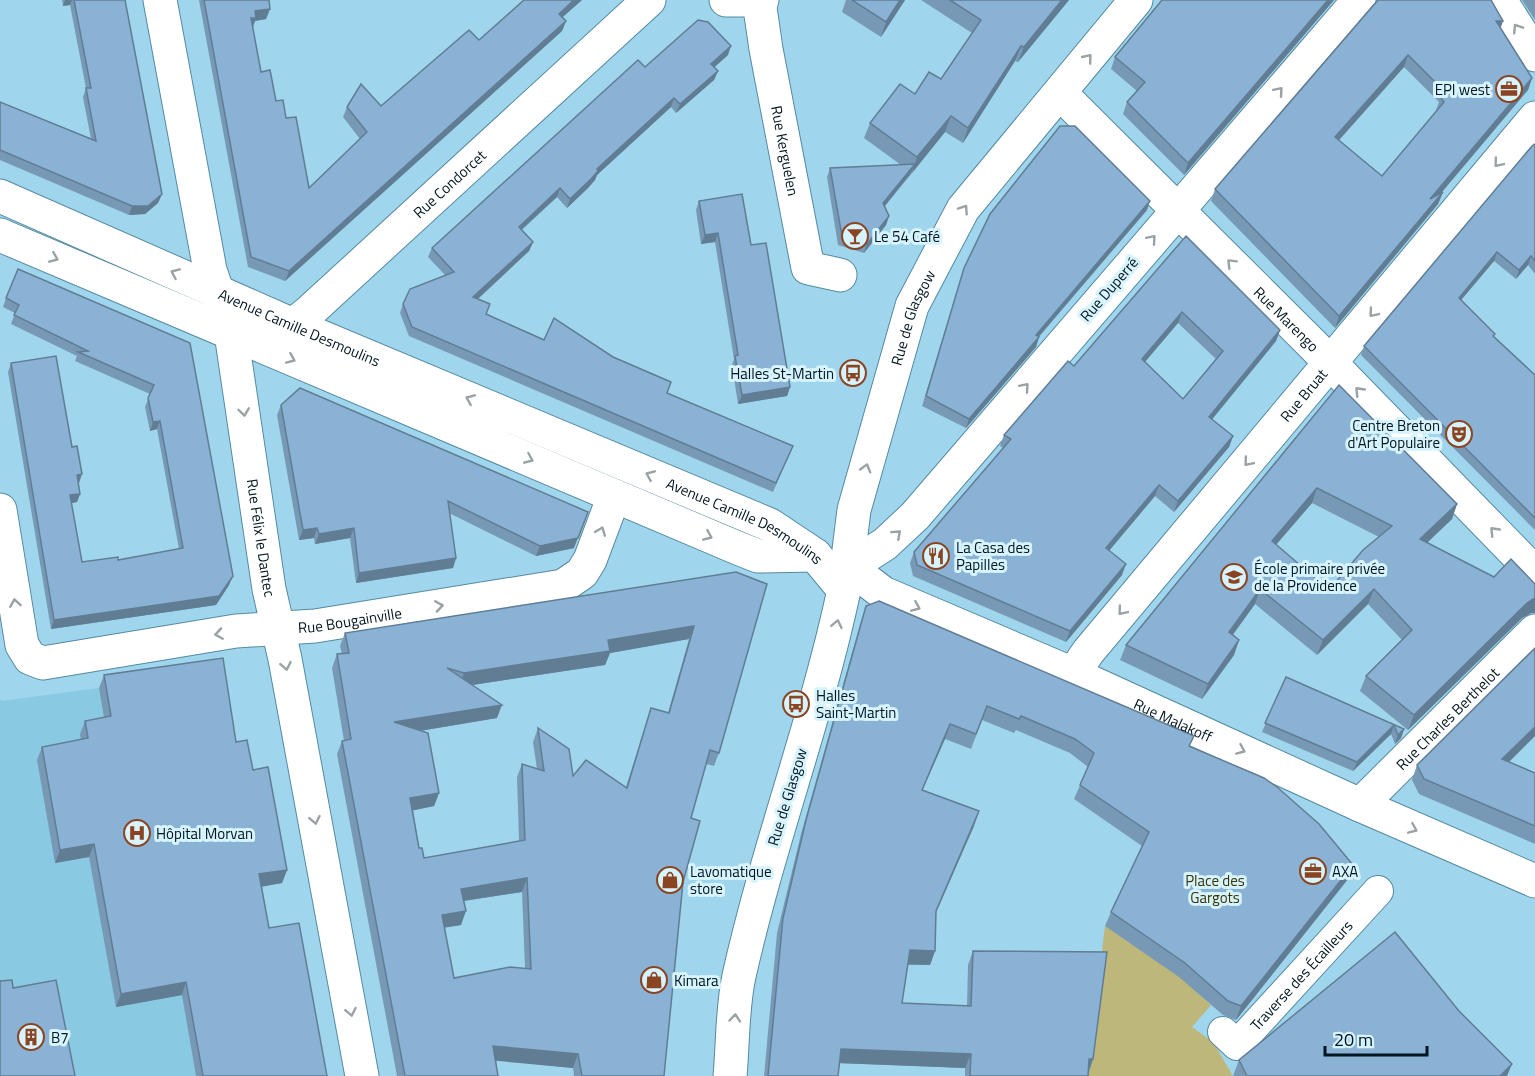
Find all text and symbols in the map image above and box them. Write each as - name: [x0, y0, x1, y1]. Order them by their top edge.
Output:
- one-way arrow: [1514, 23, 1525, 34]
- one-way arrow: [1081, 54, 1092, 65]
- office icon: EPI west: [1494, 74, 1524, 104]
- place label: EPI west: [1435, 78, 1491, 101]
- one-way arrow: [1272, 88, 1283, 98]
- street label: Rue Kerguelen: [766, 104, 805, 198]
- street label: Rue Condorcet: [407, 143, 491, 223]
- one-way arrow: [1494, 156, 1505, 167]
- one-way arrow: [957, 204, 968, 215]
- bar icon: Le 54 Café: [840, 221, 870, 251]
- place label: Le 54 Café: [874, 225, 940, 248]
- one-way arrow: [1145, 235, 1156, 246]
- one-way arrow: [48, 251, 59, 263]
- street label: Rue Duperré: [1074, 252, 1144, 326]
- one-way arrow: [1227, 259, 1238, 270]
- street label: Rue de Glasgow: [884, 265, 941, 368]
- one-way arrow: [170, 268, 181, 280]
- street label: Rue Marengo: [1249, 281, 1325, 357]
- street label: Avenue Camille Desmoulins: [215, 282, 384, 372]
- one-way arrow: [1369, 306, 1380, 317]
- one-way arrow: [285, 352, 296, 364]
- bus stop icon: Halles St-Martin: [838, 358, 868, 388]
- place label: Halles St-Martin: [730, 362, 834, 385]
- street label: Rue Bruat: [1274, 363, 1333, 426]
- one-way arrow: [1018, 383, 1029, 394]
- one-way arrow: [1355, 388, 1366, 399]
- one-way arrow: [465, 394, 476, 406]
- one-way arrow: [238, 407, 250, 416]
- place label: Centre Breton d'Art Populaire: [1347, 414, 1440, 454]
- theatre icon: Centre Breton d'Art Populaire: [1444, 419, 1474, 449]
- one-way arrow: [523, 452, 534, 464]
- one-way arrow: [1244, 455, 1255, 466]
- one-way arrow: [859, 463, 871, 474]
- one-way arrow: [645, 470, 656, 482]
- street label: Avenue Camille Desmoulins: [663, 471, 829, 569]
- street label: Rue Félix le Dantec: [241, 477, 282, 599]
- one-way arrow: [593, 526, 606, 537]
- one-way arrow: [702, 528, 713, 540]
- one-way arrow: [1491, 528, 1502, 539]
- one-way arrow: [890, 530, 900, 541]
- place label: La Casa des Papilles: [956, 536, 1030, 576]
- restaurant icon: La Casa des Papilles: [921, 541, 951, 571]
- place label: École primaire privée de la Providence: [1254, 557, 1385, 597]
- school or university icon: École primaire privée de la Providence: [1219, 562, 1249, 592]
- one-way arrow: [9, 598, 22, 608]
- one-way arrow: [910, 600, 921, 612]
- street label: Rue Bougainville: [297, 601, 403, 639]
- one-way arrow: [434, 601, 443, 613]
- one-way arrow: [1119, 604, 1130, 615]
- one-way arrow: [829, 619, 842, 629]
- one-way arrow: [214, 627, 223, 639]
- one-way arrow: [279, 661, 292, 671]
- street label: Rue Charles Berthelot: [1390, 661, 1505, 775]
- place label: Halles Saint-Martin: [816, 684, 896, 724]
- bus stop icon: Halles Saint-Martin: [781, 689, 811, 719]
- street label: Rue Malakoff: [1130, 692, 1216, 748]
- one-way arrow: [1235, 743, 1246, 755]
- street label: Rue de Glasgow: [761, 745, 813, 849]
- one-way arrow: [308, 815, 321, 825]
- hospital icon: Hôpital Morvan: [122, 818, 152, 848]
- place label: Hôpital Morvan: [156, 822, 253, 845]
- one-way arrow: [1407, 822, 1418, 834]
- office icon: AXA: [1298, 856, 1328, 886]
- place label: Lavomatique store: [690, 860, 772, 900]
- place label: AXA: [1332, 860, 1358, 883]
- shop icon: Lavomatique store: [655, 865, 685, 895]
- park label: Place des Gargots: [1185, 869, 1245, 909]
- street label: Traverse des Écailleurs: [1244, 914, 1358, 1036]
- shop icon: Kimara: [639, 965, 669, 995]
- place label: Kimara: [674, 969, 719, 992]
- one-way arrow: [344, 1007, 357, 1017]
- one-way arrow: [728, 1013, 741, 1022]
- scale bar: [1325, 1019, 1427, 1057]
- building icon: B7: [16, 1022, 46, 1052]
- place label: B7: [51, 1026, 69, 1049]
- text: 20 m: [1334, 1026, 1373, 1053]

